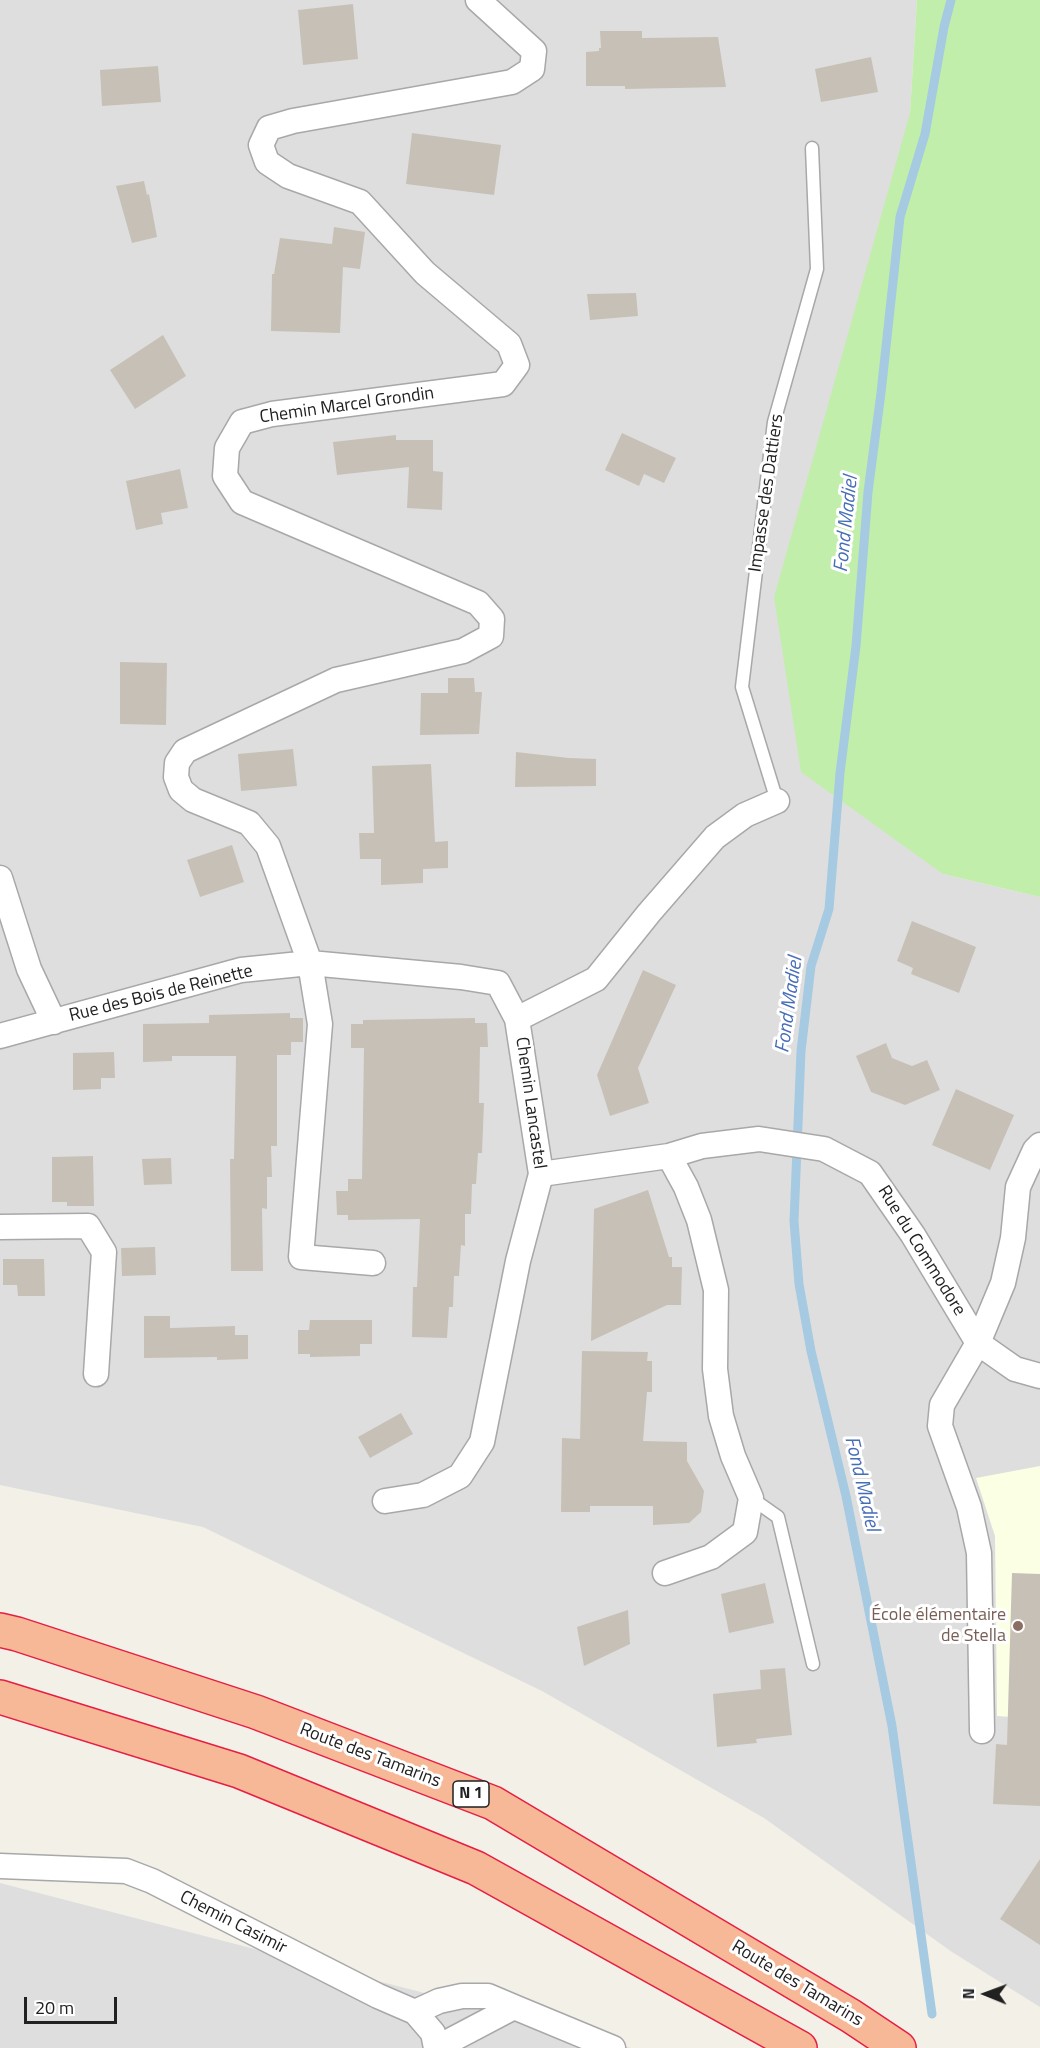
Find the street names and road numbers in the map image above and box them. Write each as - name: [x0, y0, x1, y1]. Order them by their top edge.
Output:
- street label: Chemin Marcel Grondin: [258, 383, 436, 429]
- street label: Impasse des Dattiers: [745, 412, 789, 574]
- street label: Rue des Bois de Reinette: [67, 961, 255, 1027]
- street label: Chemin Lancastel: [510, 1036, 550, 1170]
- street label: Rue du Commodore: [872, 1182, 970, 1320]
- street label: Route des Tamarins: [296, 1719, 444, 1793]
- road number: N 1: [453, 1781, 489, 1807]
- street label: Chemin Casimir: [176, 1887, 290, 1959]
- street label: Route des Tamarins: [727, 1936, 867, 2032]

